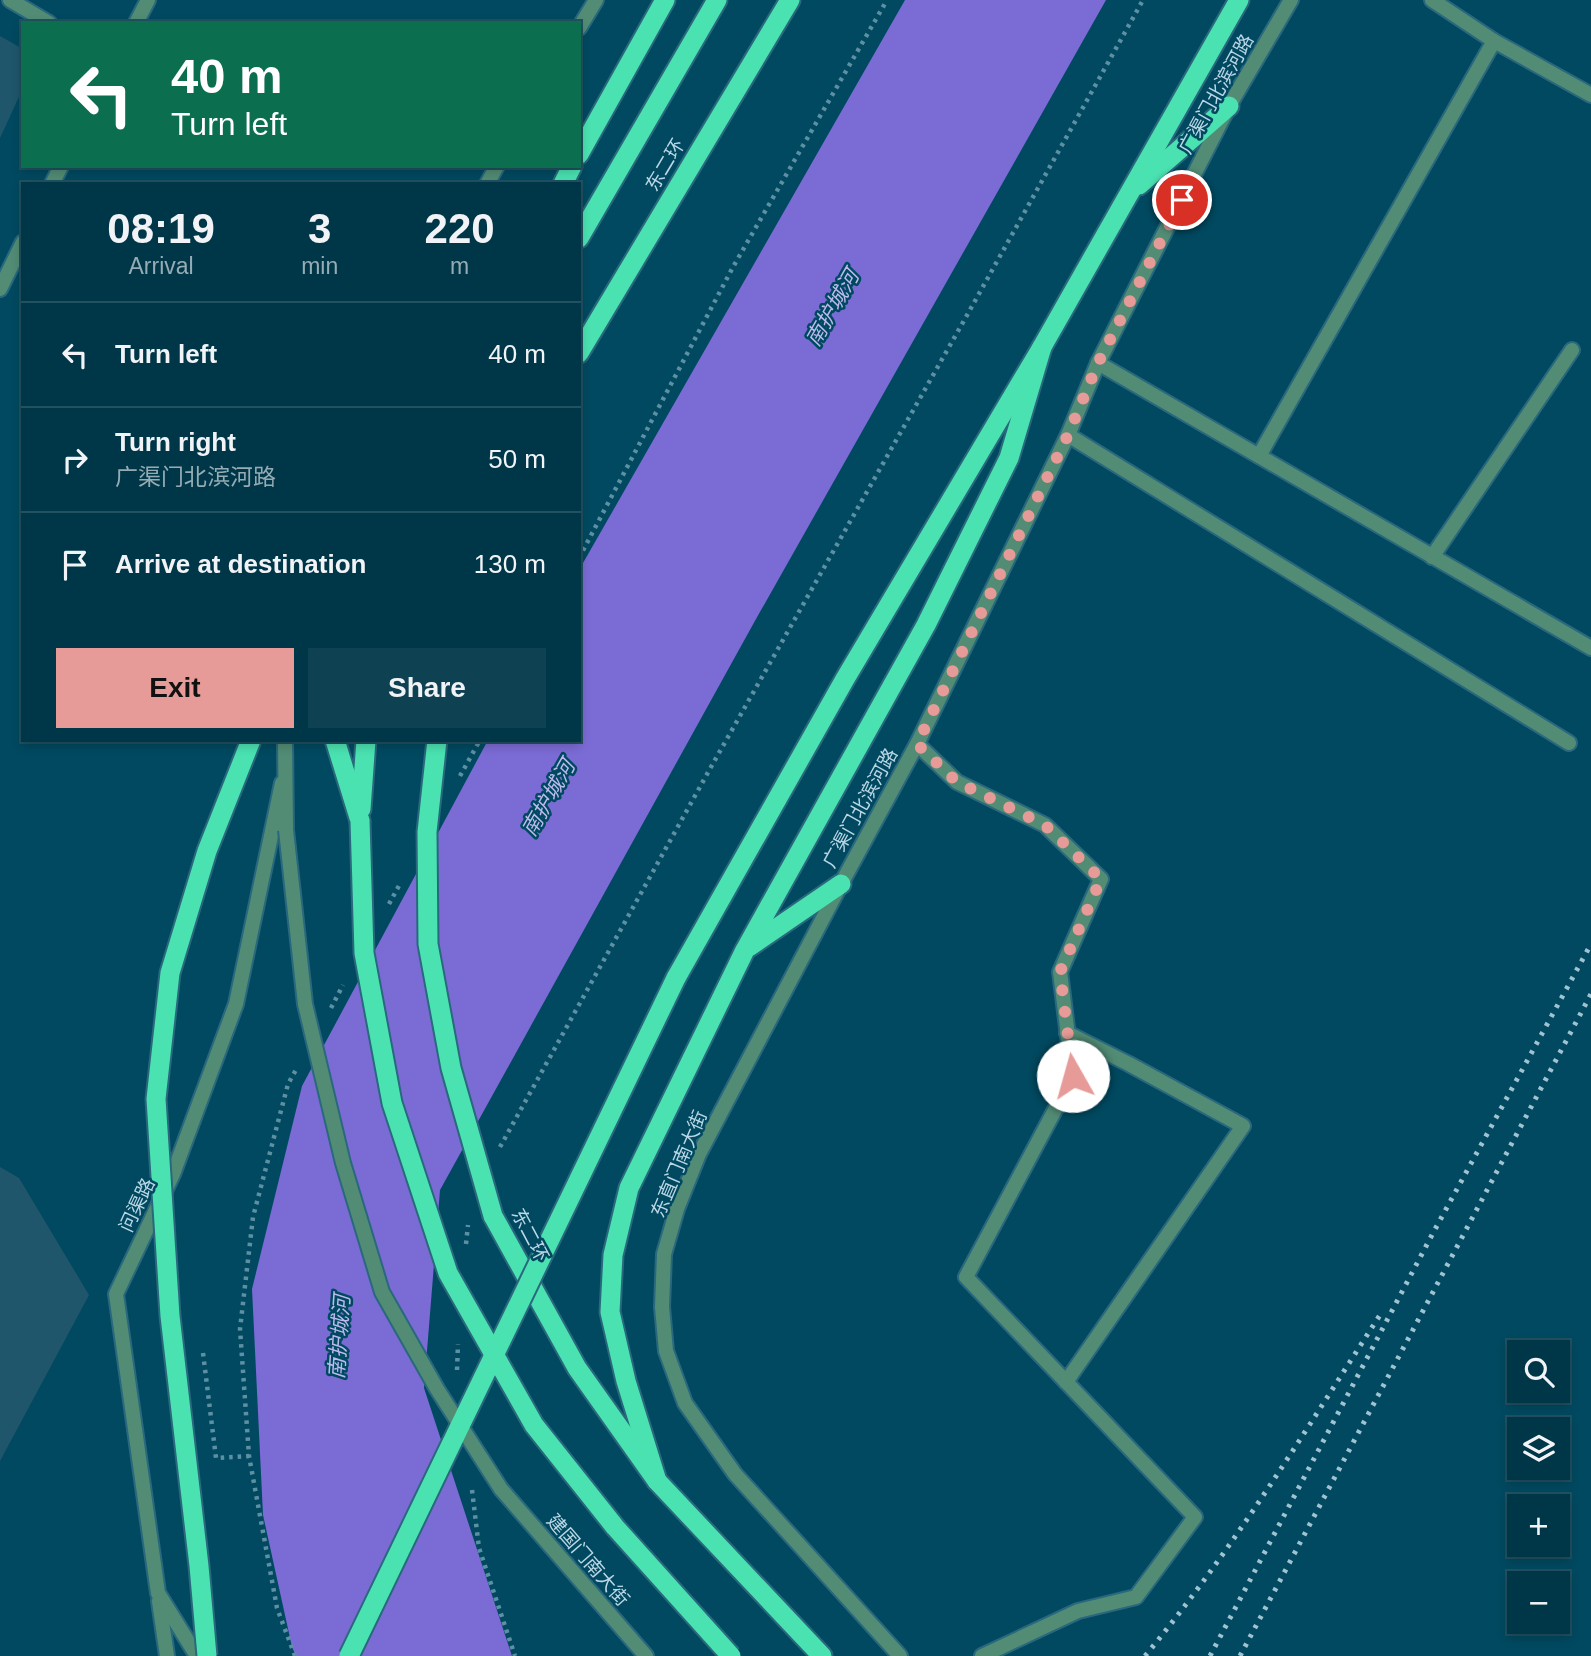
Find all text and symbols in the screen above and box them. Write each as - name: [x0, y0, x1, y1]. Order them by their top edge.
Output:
- street label: 广渠门北滨河路: [1175, 31, 1257, 157]
- icon: left: [56, 49, 147, 140]
- text: 40 m: [171, 49, 283, 103]
- text: Turn left: [171, 106, 287, 142]
- street label: 东二环: [641, 135, 689, 195]
- pin: [1152, 170, 1212, 230]
- icon: arrive: [1163, 181, 1201, 219]
- text: 08:19: [107, 205, 215, 252]
- text: 3: [308, 205, 331, 252]
- text: 220: [425, 205, 495, 252]
- text: Arrival: [128, 253, 194, 279]
- text: min: [301, 253, 338, 279]
- text: m: [450, 253, 469, 279]
- water label: 南护城河: [801, 262, 865, 350]
- icon: left: [56, 336, 94, 374]
- text: Turn left: [115, 339, 217, 369]
- text: 40 m: [488, 339, 546, 369]
- text: Turn right: [115, 427, 236, 457]
- icon: right: [56, 441, 94, 479]
- text: 50 m: [488, 444, 546, 474]
- text: 广渠门北滨河路: [115, 464, 276, 490]
- icon: arrive: [56, 546, 94, 584]
- text: Arrive at destination: [115, 549, 366, 579]
- text: 130 m: [474, 549, 546, 579]
- button: Exit: [56, 648, 294, 728]
- button: Share: [308, 648, 546, 728]
- street label: 广渠门北滨河路: [819, 745, 901, 871]
- water label: 南护城河: [517, 752, 581, 840]
- position arrow: [1036, 1039, 1110, 1113]
- street label: 东直门南大街: [647, 1107, 711, 1221]
- street label: 问渠路: [115, 1175, 159, 1235]
- street label: 东二环: [507, 1205, 553, 1265]
- water label: 南护城河: [325, 1290, 354, 1380]
- map controls: [1507, 1340, 1570, 1634]
- button: search: [1507, 1340, 1570, 1403]
- button: layers: [1507, 1417, 1570, 1480]
- button: +: [1507, 1494, 1570, 1557]
- street label: 建国门南大街: [543, 1510, 633, 1610]
- button: −: [1507, 1571, 1570, 1634]

